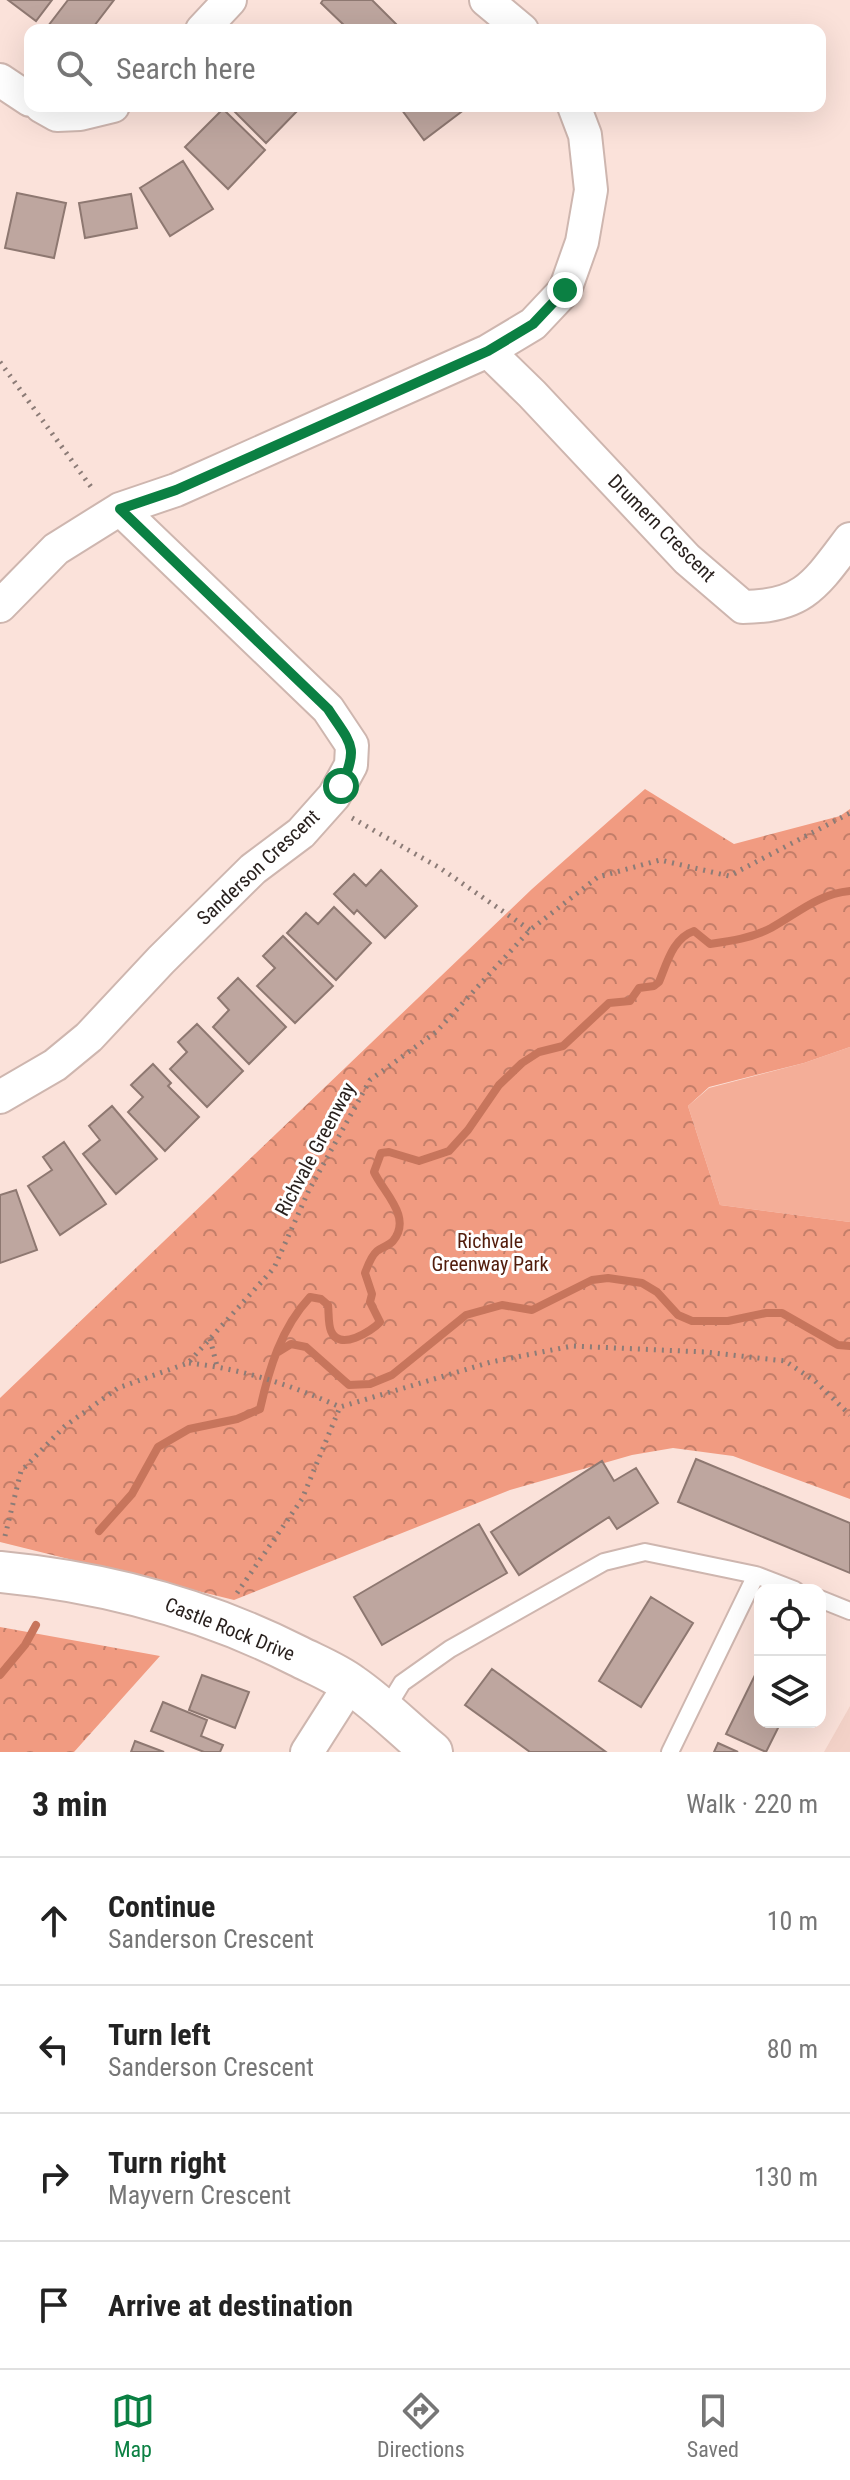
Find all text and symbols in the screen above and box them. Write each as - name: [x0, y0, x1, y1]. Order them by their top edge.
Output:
- search box: [24, 24, 826, 112]
- icon: search: [52, 46, 96, 90]
- text: Search here: [116, 51, 256, 86]
- route end: [547, 272, 583, 308]
- street label: Drumern Crescent: [603, 469, 721, 587]
- route start: [323, 768, 359, 804]
- street label: Sanderson Crescent: [192, 804, 324, 930]
- street label: Richvale Greenway: [270, 1078, 360, 1220]
- park label: Richvale Greenway Park: [431, 1229, 549, 1276]
- map controls: [754, 1584, 826, 1728]
- button: locate: [754, 1584, 826, 1656]
- street label: Castle Rock Drive: [162, 1592, 298, 1666]
- button: layers: [754, 1656, 826, 1728]
- text: 3 min: [32, 1784, 108, 1824]
- text: Walk · 220 m: [686, 1789, 818, 1819]
- text: Continue: [108, 1889, 215, 1924]
- icon: ahead: [32, 1899, 76, 1943]
- text: 10 m: [767, 1906, 818, 1936]
- text: Sanderson Crescent: [108, 1924, 314, 1954]
- text: Turn left: [108, 2017, 211, 2052]
- icon: left: [32, 2027, 76, 2071]
- text: 80 m: [767, 2034, 818, 2064]
- text: Sanderson Crescent: [108, 2052, 314, 2082]
- text: Turn right: [108, 2145, 226, 2180]
- icon: right: [32, 2155, 76, 2199]
- text: 130 m: [754, 2162, 818, 2192]
- text: Mayvern Crescent: [108, 2180, 291, 2210]
- icon: arrive: [32, 2283, 76, 2327]
- text: Arrive at destination: [108, 2288, 353, 2323]
- tab: Map: [111, 2389, 155, 2462]
- tab: Directions: [377, 2389, 465, 2462]
- tab: Saved: [687, 2389, 739, 2462]

